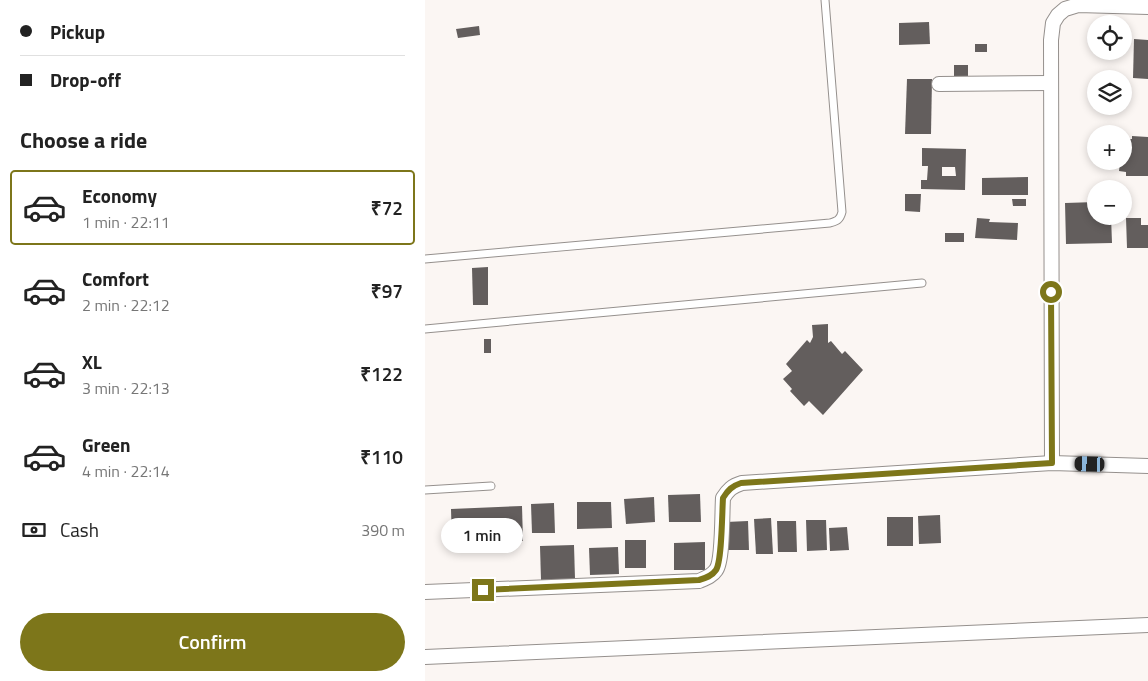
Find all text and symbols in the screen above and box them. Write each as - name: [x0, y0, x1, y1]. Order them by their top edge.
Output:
- map controls: [1087, 15, 1132, 225]
- button: locate: [1087, 15, 1132, 60]
- text: Pickup: [50, 17, 105, 46]
- text: Drop-off: [50, 65, 121, 94]
- button: layers: [1087, 70, 1132, 115]
- text: Choose a ride: [20, 123, 147, 157]
- button: +: [1087, 125, 1132, 170]
- button: −: [1087, 180, 1132, 225]
- text: Economy: [82, 181, 157, 210]
- icon: car: [22, 185, 67, 230]
- text: ₹72: [371, 193, 403, 222]
- text: 1 min · 22:11: [82, 210, 170, 234]
- text: Comfort: [82, 264, 149, 293]
- icon: car: [22, 268, 67, 313]
- text: ₹97: [371, 276, 403, 305]
- route start: [1040, 281, 1062, 303]
- text: 2 min · 22:12: [82, 293, 170, 317]
- text: XL: [82, 347, 102, 376]
- icon: car: [22, 351, 67, 396]
- text: ₹122: [360, 359, 403, 388]
- text: 3 min · 22:13: [82, 376, 170, 400]
- text: Green: [82, 430, 131, 459]
- icon: car: [22, 434, 67, 479]
- text: ₹110: [360, 442, 403, 471]
- car: [1074, 456, 1105, 472]
- text: 4 min · 22:14: [82, 459, 170, 483]
- text: Cash: [60, 515, 99, 544]
- icon: cash: [20, 516, 48, 544]
- text: 390 m: [361, 518, 405, 542]
- callout: 1 min: [442, 518, 524, 552]
- text: 1 min: [463, 523, 501, 547]
- route end: [472, 579, 494, 601]
- button: Confirm: [20, 613, 405, 671]

